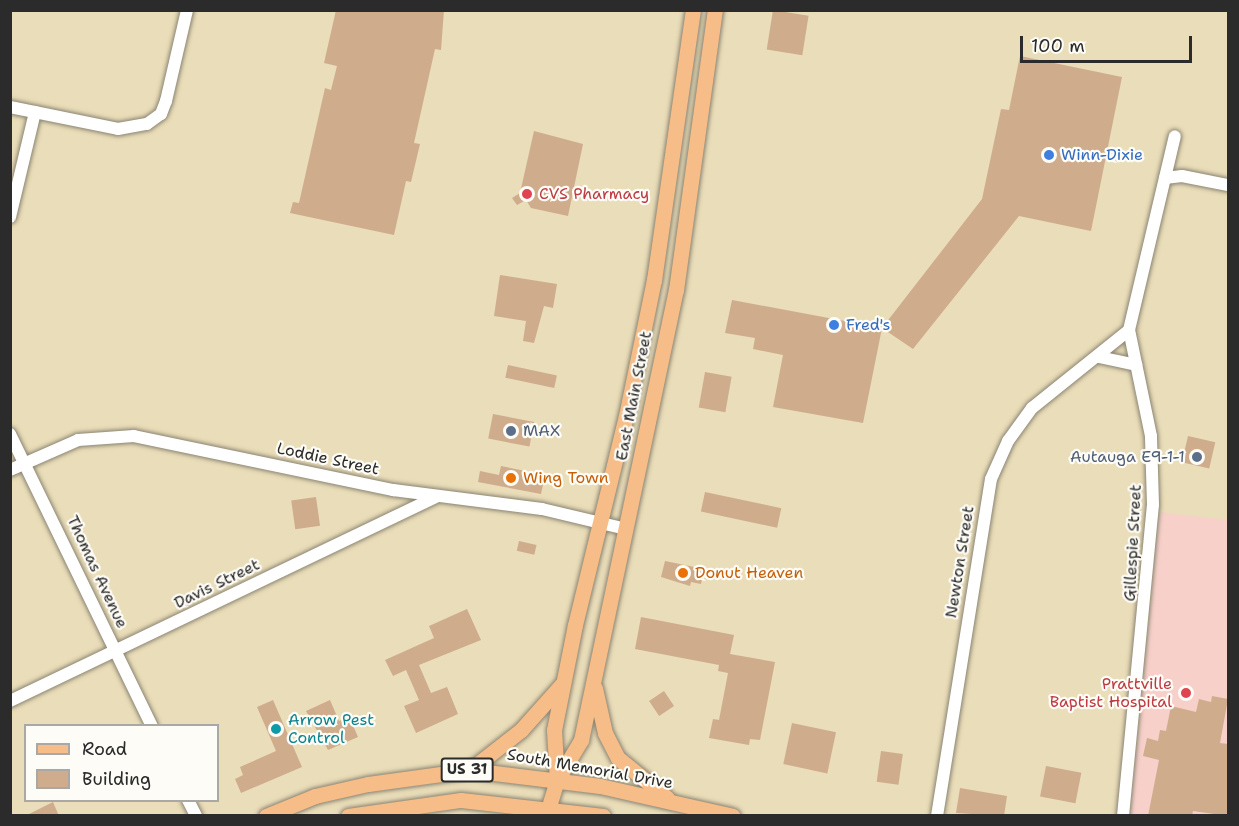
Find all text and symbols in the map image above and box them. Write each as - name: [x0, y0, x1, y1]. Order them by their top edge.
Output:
- scale bar: [1023, 24, 1196, 62]
- text: 100 m: [1031, 34, 1085, 58]
- place label: Winn-Dixie: [1061, 145, 1143, 165]
- marker: Winn-Dixie: [1042, 148, 1056, 162]
- place label: CVS Pharmacy: [539, 184, 649, 204]
- marker: CVS Pharmacy: [520, 187, 534, 201]
- place label: Fred's: [846, 315, 890, 335]
- marker: Fred's: [827, 318, 841, 332]
- street label: East Main Street: [612, 330, 656, 462]
- place label: MAX: [523, 421, 560, 441]
- marker: MAX: [504, 424, 518, 438]
- street label: Loddie Street: [275, 439, 381, 479]
- place label: Autauga E9-1-1: [1070, 447, 1185, 467]
- marker: Autauga E9-1-1: [1190, 450, 1204, 464]
- place label: Wing Town: [523, 468, 609, 488]
- marker: Wing Town: [504, 471, 518, 485]
- street label: Gillespie Street: [1120, 484, 1146, 602]
- street label: Newton Street: [942, 505, 978, 619]
- street label: Thomas Avenue: [63, 513, 131, 631]
- street label: Davis Street: [171, 555, 263, 613]
- place label: Donut Heaven: [695, 563, 803, 583]
- marker: Donut Heaven: [676, 566, 690, 580]
- place label: Prattville Baptist Hospital: [1050, 674, 1172, 712]
- marker: Prattville Baptist Hospital: [1177, 684, 1195, 702]
- place label: Arrow Pest Control: [288, 710, 374, 748]
- marker: Arrow Pest Control: [269, 722, 283, 736]
- legend: [24, 724, 219, 802]
- text: Road: [82, 737, 127, 761]
- street label: South Memorial Drive: [506, 745, 674, 793]
- road number: US 31: [440, 758, 494, 782]
- text: Building: [82, 767, 151, 791]

